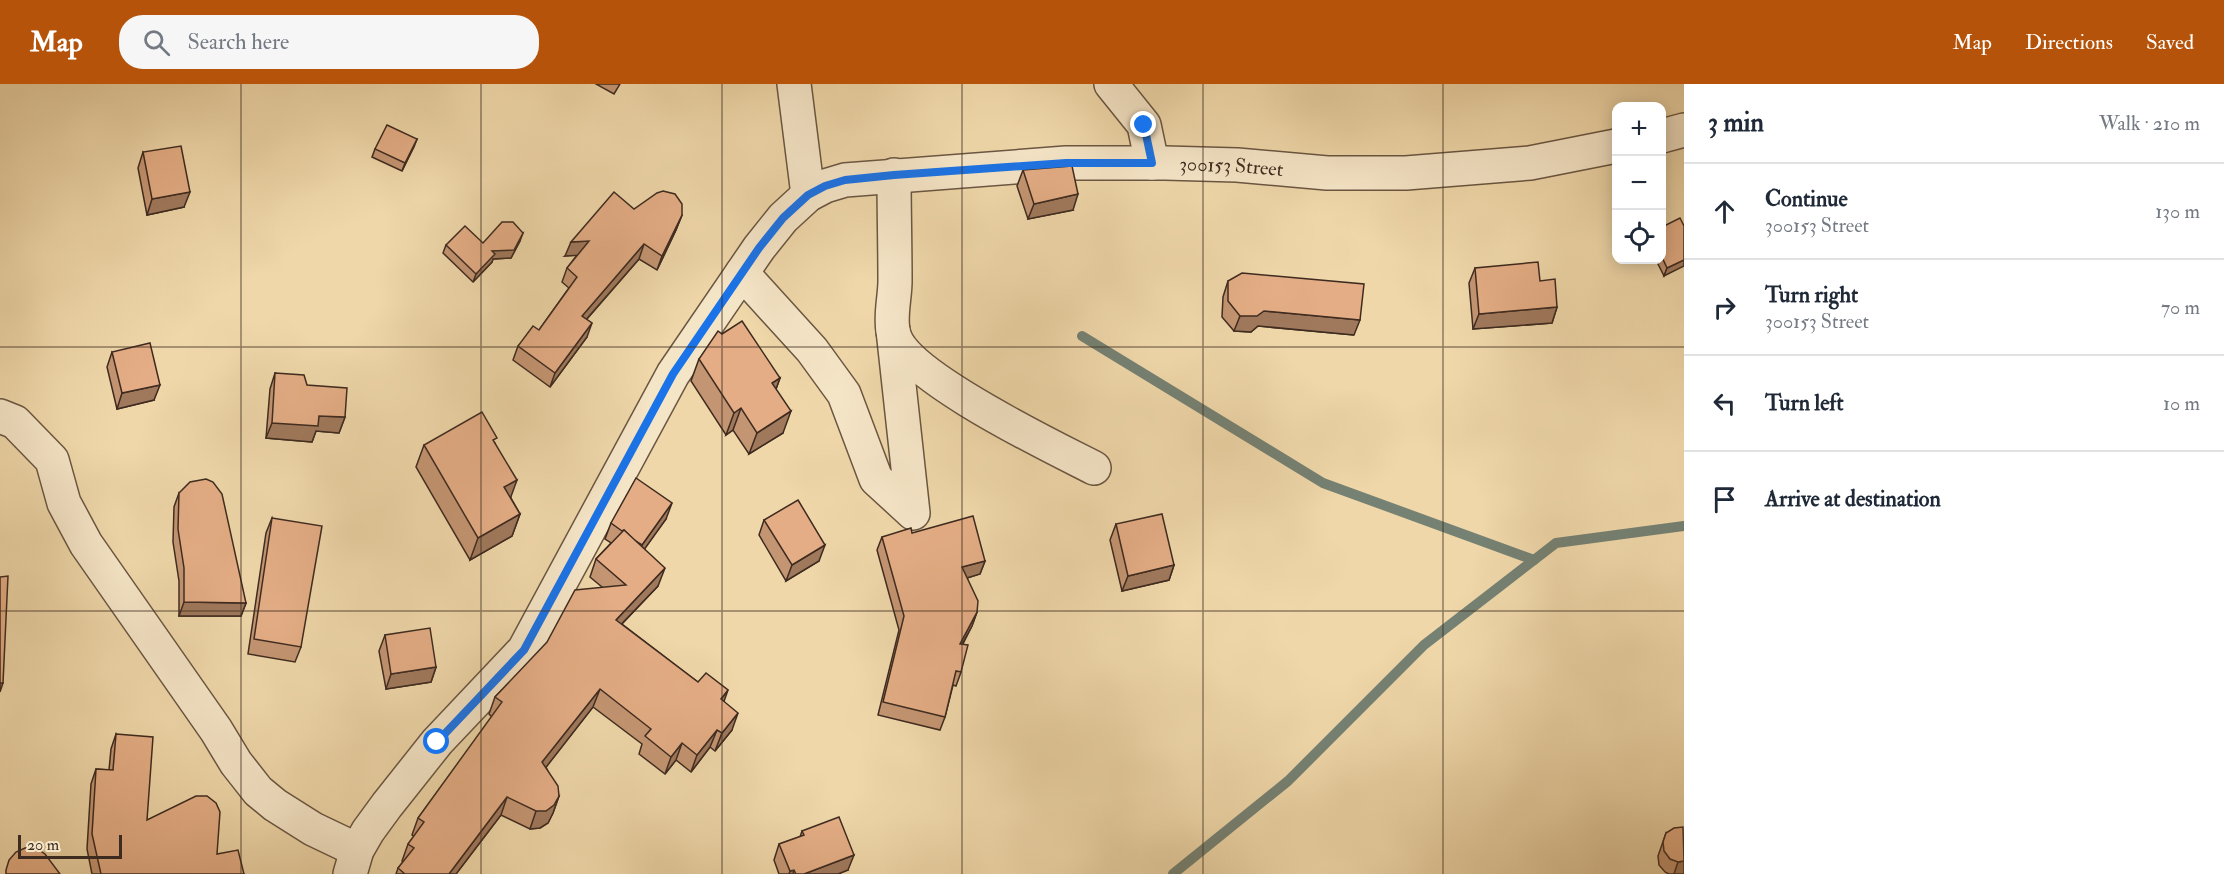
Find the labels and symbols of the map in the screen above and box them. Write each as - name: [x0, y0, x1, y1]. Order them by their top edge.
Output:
- route end: [1130, 111, 1156, 137]
- street label: 300153 Street: [1179, 151, 1285, 182]
- route start: [423, 728, 449, 754]
- scale bar: [18, 832, 122, 860]

